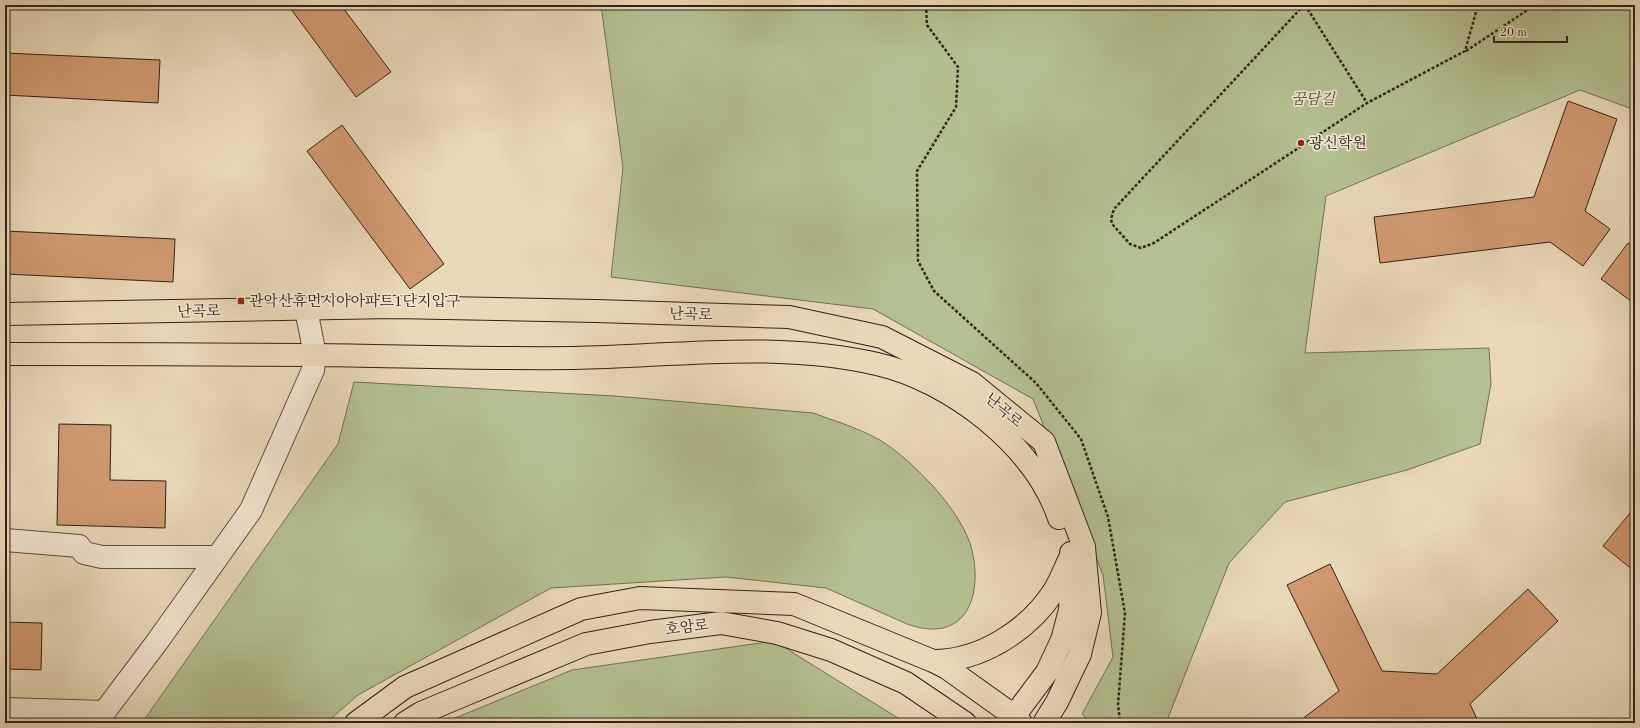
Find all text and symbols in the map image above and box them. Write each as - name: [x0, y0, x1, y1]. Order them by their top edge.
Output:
- scale bar: [1494, 18, 1567, 44]
- text: 20 m: [1500, 27, 1527, 39]
- park label: 꿈담길: [1291, 91, 1336, 108]
- place label: 광신학원: [1309, 135, 1367, 152]
- marker: 광신학원: [1296, 138, 1306, 148]
- place label: 관악산휴먼시아아파트1단지입구: [249, 292, 461, 310]
- marker: 관악산휴먼시아아파트1단지입구: [236, 296, 246, 306]
- street label: 난곡로: [177, 303, 221, 320]
- street label: 난곡로: [669, 305, 714, 324]
- street label: 난곡로: [982, 390, 1026, 431]
- street label: 호암로: [664, 616, 710, 639]

